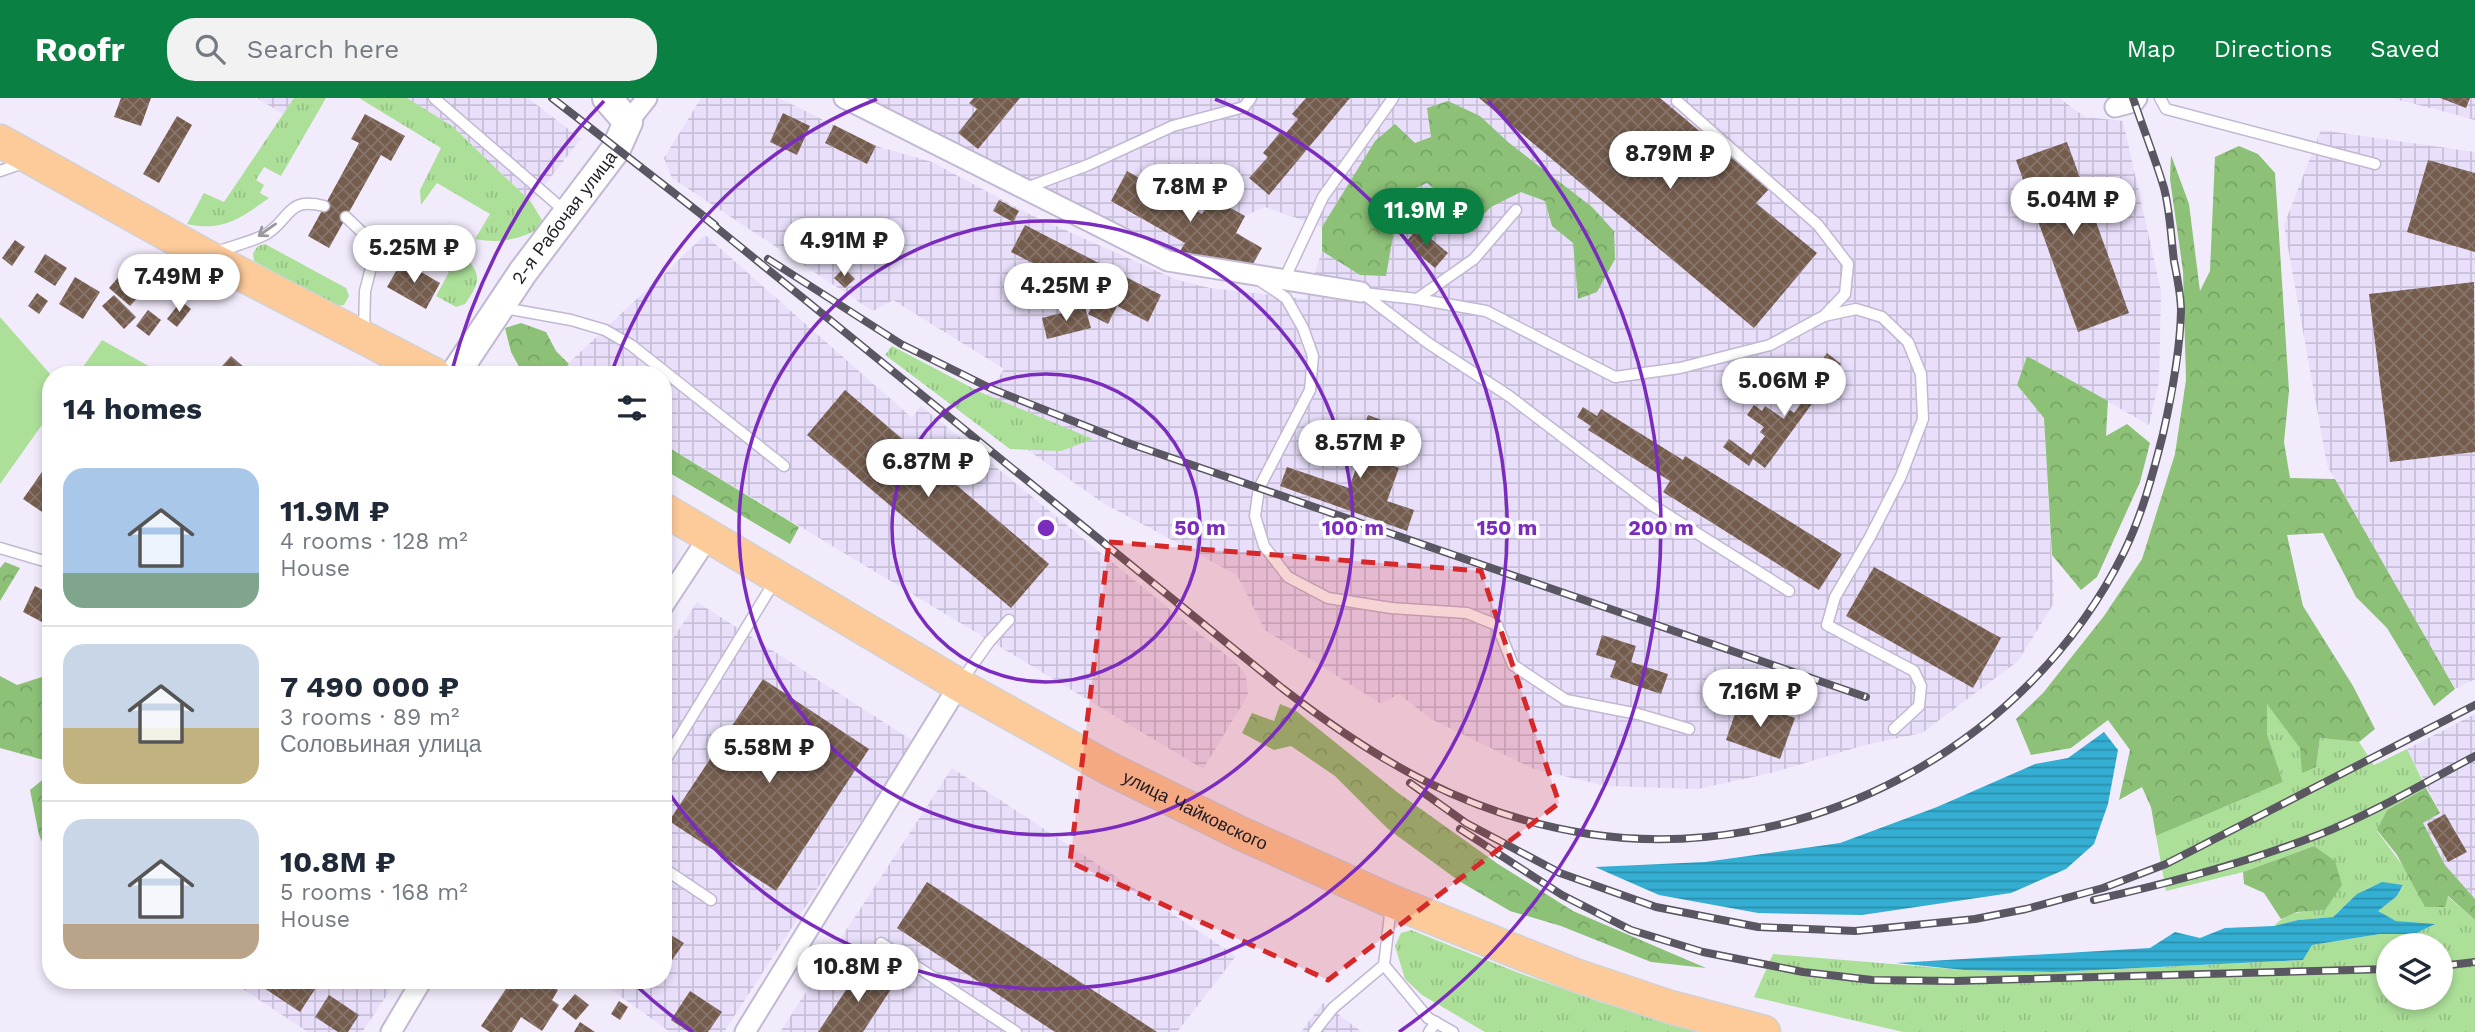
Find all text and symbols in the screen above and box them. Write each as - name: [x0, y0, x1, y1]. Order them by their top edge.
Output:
- search box: [167, 18, 657, 81]
- text: Roofr: [35, 30, 125, 69]
- icon: search: [191, 30, 229, 68]
- text: Search here: [247, 34, 399, 64]
- text: Map: [2127, 35, 2176, 63]
- text: Directions: [2214, 35, 2332, 63]
- text: Saved: [2370, 35, 2440, 63]
- pin: 8.79M ₽: [1605, 132, 1735, 191]
- text: 8.79M ₽: [1625, 140, 1715, 167]
- street label: 2-я Рабочая улица: [507, 146, 622, 288]
- pin: 7.8M ₽: [1133, 164, 1247, 224]
- text: 7.8M ₽: [1152, 173, 1228, 200]
- pin: 5.04M ₽: [2008, 178, 2138, 237]
- text: 5.04M ₽: [2027, 186, 2119, 213]
- pin: 11.9M ₽: [1361, 188, 1491, 248]
- text: 11.9M ₽: [1384, 197, 1468, 224]
- pin: 4.91M ₽: [779, 218, 909, 278]
- one-way arrow: [258, 223, 277, 237]
- pin: 5.25M ₽: [349, 226, 479, 285]
- text: 4.91M ₽: [800, 227, 888, 254]
- text: 5.25M ₽: [369, 234, 459, 261]
- pin: 7.49M ₽: [114, 254, 244, 314]
- text: 7.49M ₽: [134, 263, 224, 290]
- pin: 4.25M ₽: [1001, 264, 1131, 323]
- text: 4.25M ₽: [1020, 272, 1112, 299]
- pin: 5.06M ₽: [1719, 358, 1849, 418]
- text: 5.06M ₽: [1738, 367, 1830, 394]
- icon: filters: [613, 389, 651, 427]
- text: 14 homes: [63, 391, 202, 426]
- pin: 8.57M ₽: [1295, 420, 1425, 480]
- text: 8.57M ₽: [1314, 429, 1406, 456]
- pin: 6.87M ₽: [863, 440, 993, 499]
- text: 6.87M ₽: [882, 448, 974, 475]
- text: 11.9M ₽: [280, 493, 390, 528]
- icon: home: [119, 496, 203, 580]
- text: 50 m: [1174, 515, 1226, 540]
- text: 100 m: [1322, 515, 1384, 540]
- text: 150 m: [1477, 515, 1537, 540]
- text: 200 m: [1628, 515, 1694, 540]
- centre of rings: [1034, 516, 1058, 540]
- text: 4 rooms · 128 m²: [280, 528, 468, 555]
- text: House: [280, 555, 350, 582]
- text: 7 490 000 ₽: [280, 669, 459, 704]
- pin: 7.16M ₽: [1695, 670, 1825, 729]
- icon: home: [119, 672, 203, 756]
- text: 7.16M ₽: [1719, 678, 1802, 705]
- text: 3 rooms · 89 m²: [280, 704, 459, 731]
- pin: 5.58M ₽: [704, 726, 834, 785]
- text: Соловьиная улица: [280, 731, 481, 758]
- text: 5.58M ₽: [723, 734, 815, 761]
- street label: улица Чайковского: [1120, 766, 1271, 854]
- text: 10.8M ₽: [280, 844, 396, 879]
- icon: home: [119, 847, 203, 931]
- text: 5 rooms · 168 m²: [280, 879, 468, 906]
- text: House: [280, 906, 350, 933]
- map controls: [2376, 933, 2453, 1010]
- button: layers: [2376, 933, 2453, 1010]
- pin: 10.8M ₽: [793, 944, 923, 1004]
- text: 10.8M ₽: [814, 953, 902, 980]

